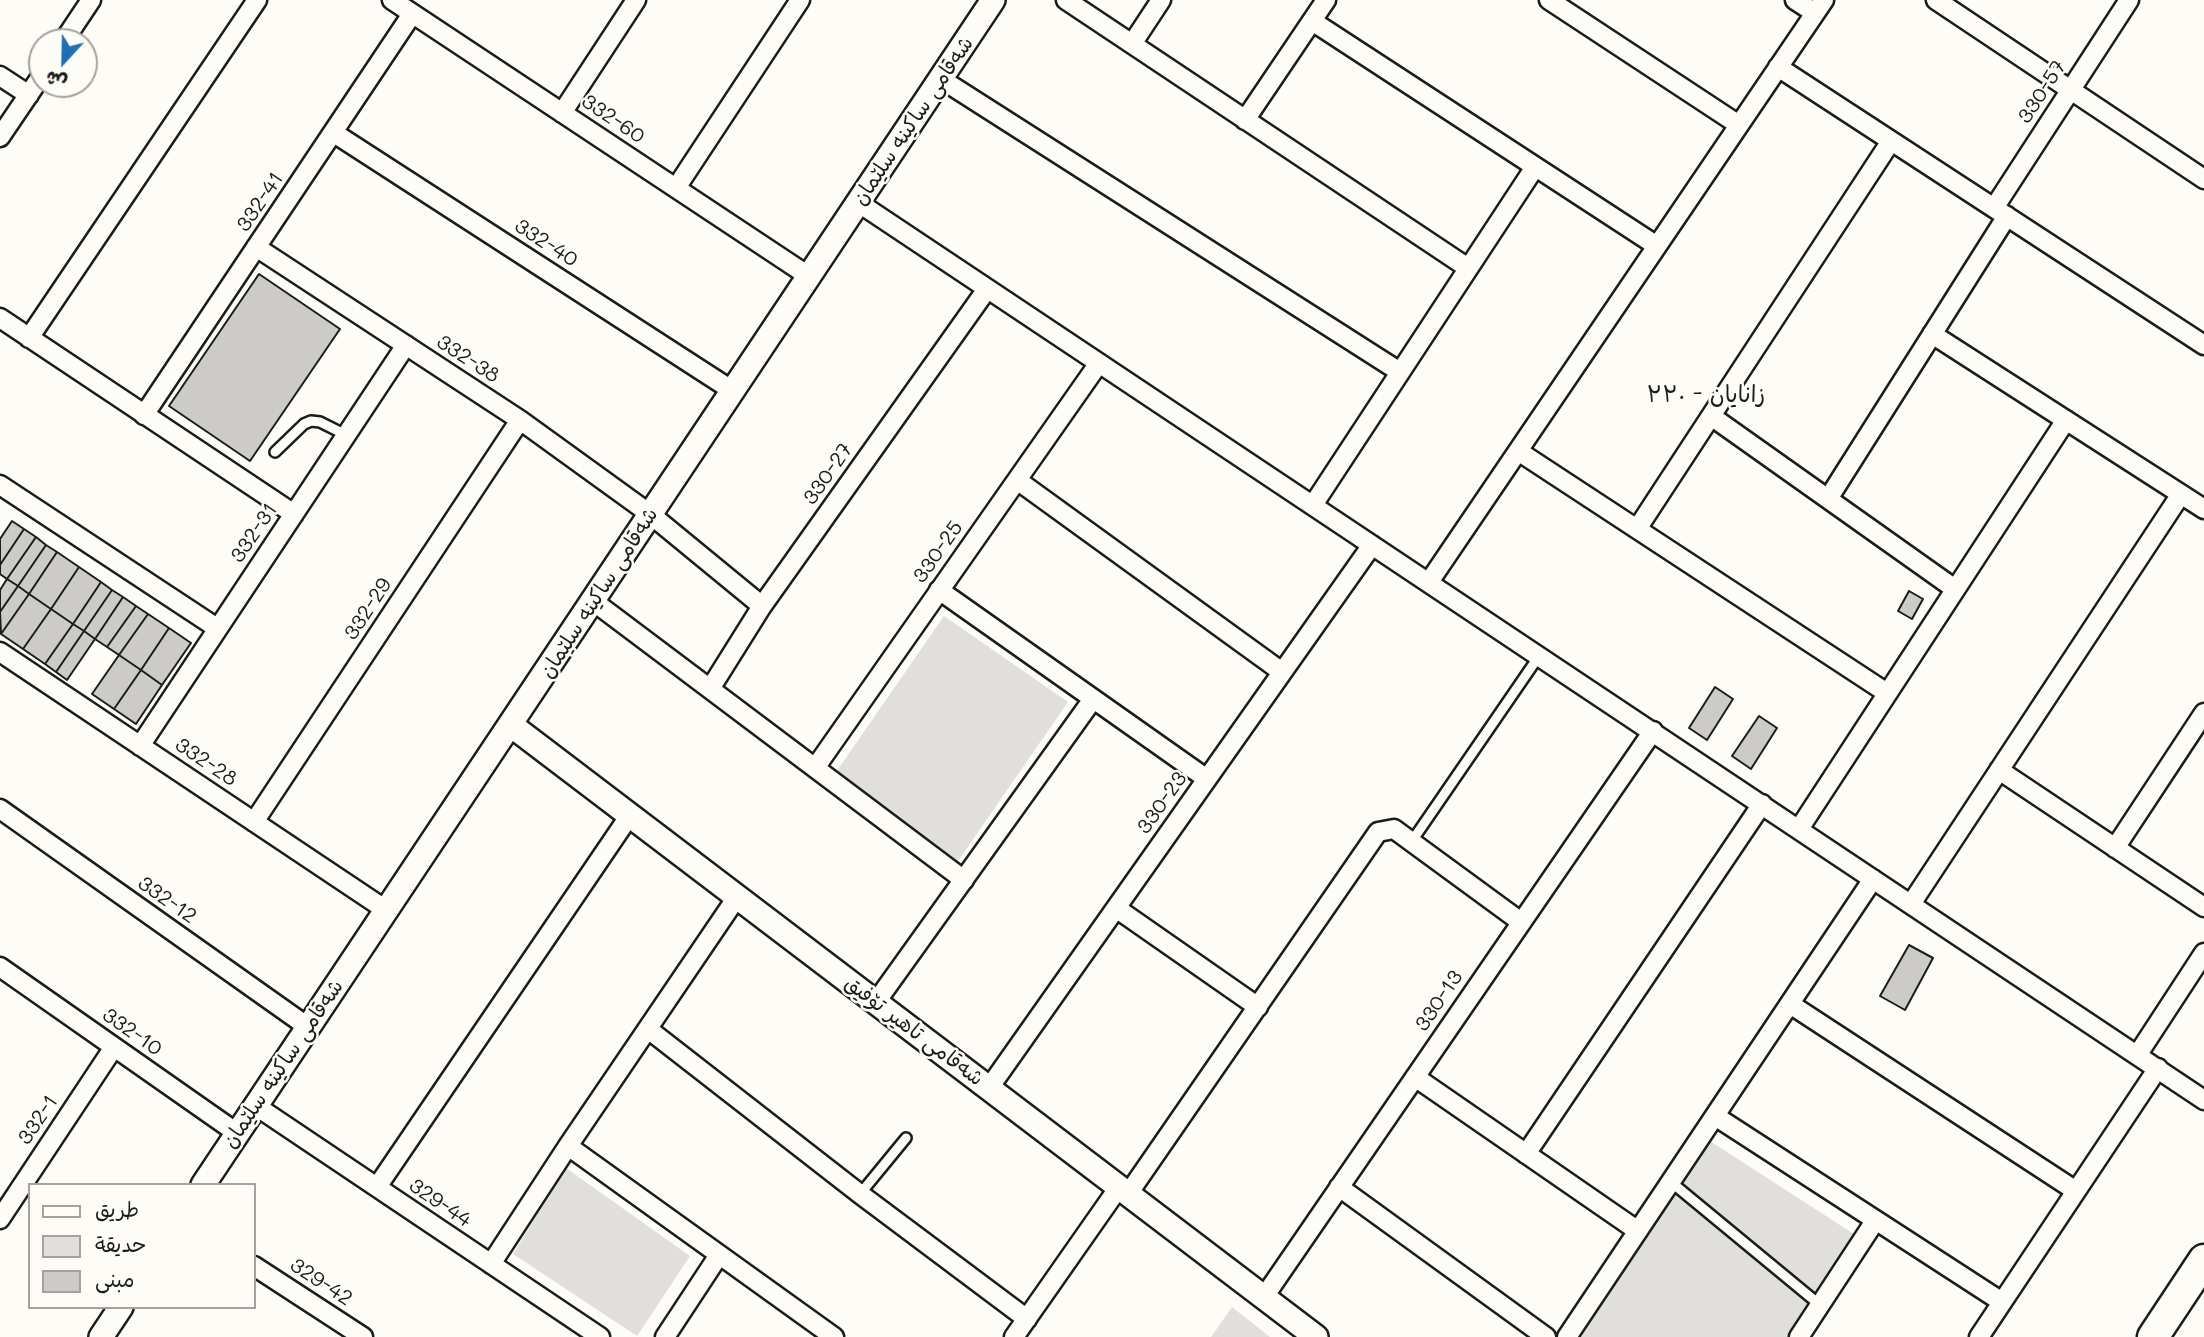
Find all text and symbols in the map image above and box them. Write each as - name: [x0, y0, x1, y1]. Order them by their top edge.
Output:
- north arrow: [28, 28, 98, 98]
- street label: شەقامی ساکینە سلێمان: [847, 32, 979, 210]
- street label: 330-57: [2012, 56, 2072, 128]
- text: ش: [41, 66, 70, 97]
- street label: 332-60: [577, 89, 649, 149]
- street label: 332-41: [231, 167, 289, 237]
- street label: 332-40: [510, 213, 582, 273]
- street label: 332-38: [432, 329, 504, 389]
- district label: زانایان - ٣٣٠: [1647, 381, 1765, 409]
- street label: 330-27: [798, 438, 858, 510]
- street label: 332-31: [225, 498, 283, 568]
- street label: شەقامی ساکینە سلێمان: [534, 503, 664, 683]
- street label: 330-25: [907, 516, 969, 588]
- street label: 332-29: [339, 573, 397, 645]
- street label: 332-28: [170, 732, 242, 792]
- street label: 330-23: [1131, 767, 1193, 839]
- street label: 332-12: [133, 871, 201, 929]
- street label: 330-13: [1410, 966, 1468, 1036]
- street label: شەقامی تاهیر تۆفیق: [839, 970, 989, 1092]
- street label: شەقامی ساکینە سلێمان: [217, 975, 349, 1153]
- street label: 332-10: [97, 1002, 167, 1062]
- street label: 332-1: [12, 1090, 64, 1150]
- street label: 329-44: [404, 1173, 476, 1233]
- legend: [28, 1183, 256, 1309]
- text: طريق: [95, 1195, 139, 1222]
- text: حديقة: [95, 1230, 146, 1257]
- street label: 329-42: [285, 1253, 357, 1311]
- text: مبنى: [95, 1265, 134, 1292]

